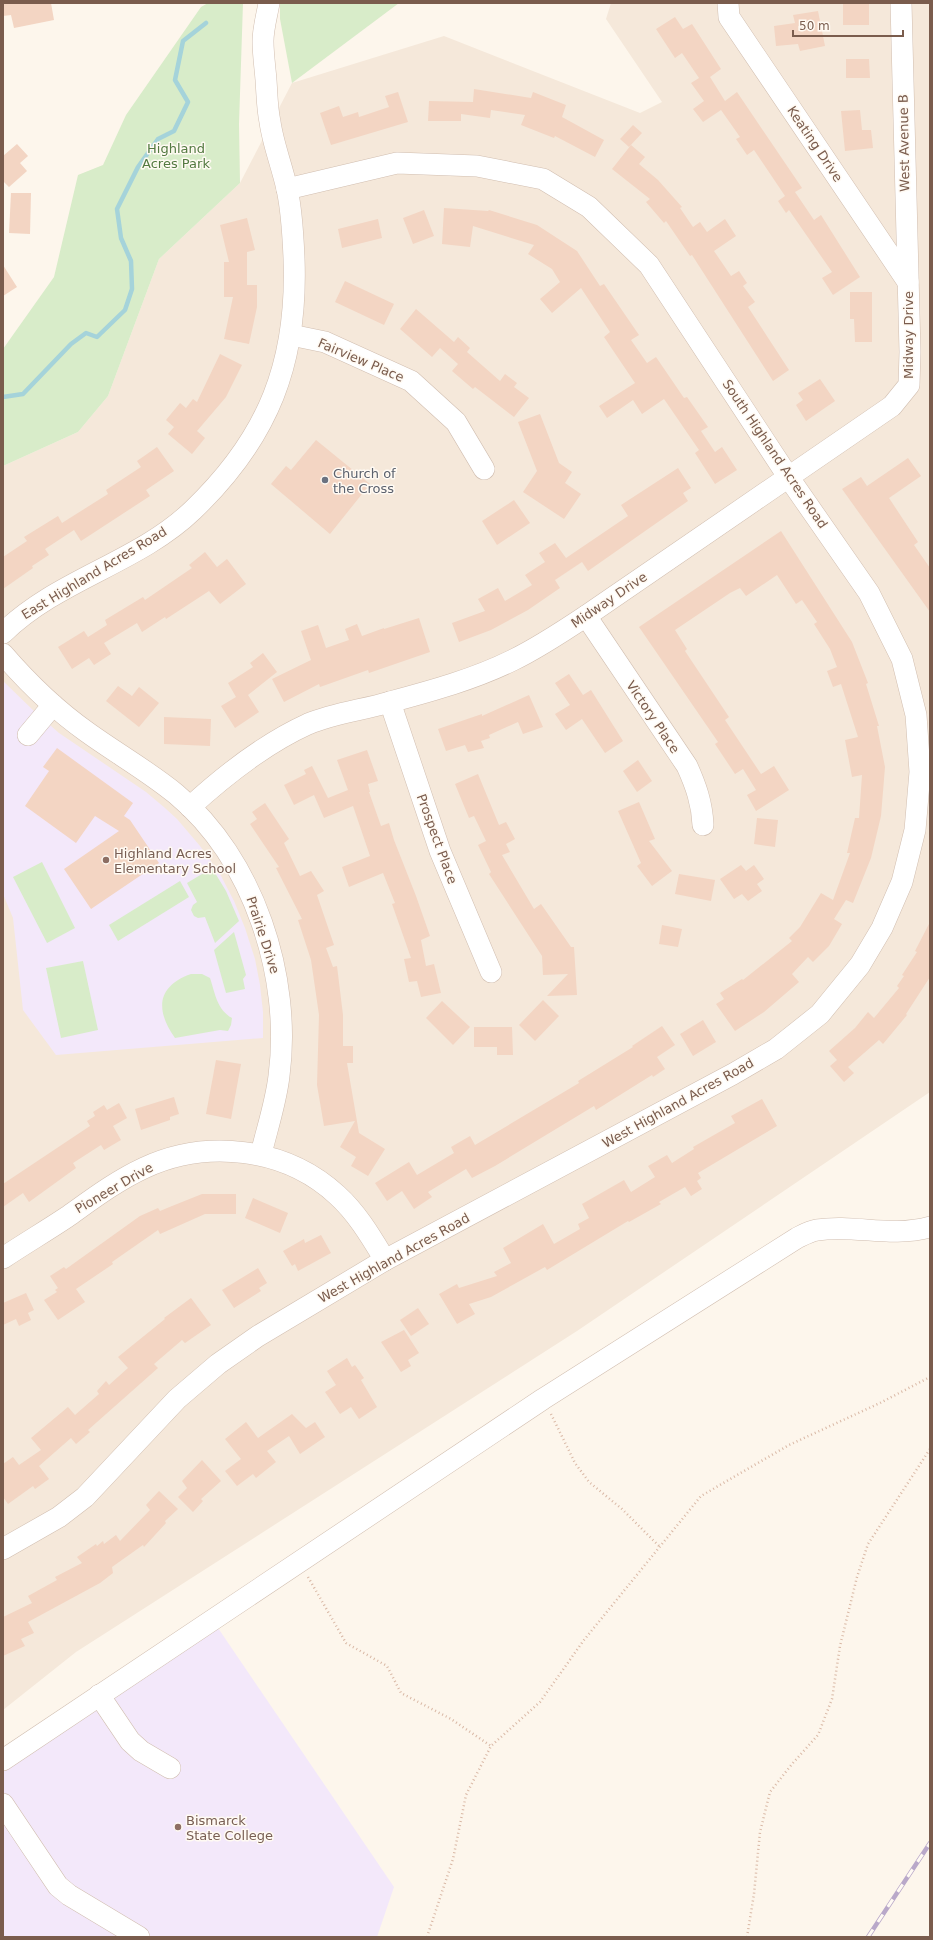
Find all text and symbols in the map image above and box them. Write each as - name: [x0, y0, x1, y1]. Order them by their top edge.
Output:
- scale bar: [793, 12, 903, 38]
- text: 50 m: [799, 19, 830, 33]
- street label: West Avenue B: [896, 94, 912, 192]
- street label: Keating Drive: [784, 103, 846, 185]
- park label: Highland Acres Park: [142, 141, 210, 171]
- street label: Midway Drive: [901, 291, 916, 379]
- street label: Fairview Place: [316, 335, 406, 385]
- street label: South Highland Acres Road: [719, 377, 831, 531]
- place label: Church of the Cross: [333, 466, 396, 496]
- marker: Church of the Cross: [320, 475, 330, 485]
- street label: East Highland Acres Road: [19, 524, 169, 622]
- street label: Midway Drive: [568, 569, 650, 631]
- street label: Victory Place: [623, 678, 683, 756]
- street label: Prospect Place: [414, 792, 460, 886]
- place label: Highland Acres Elementary School: [114, 846, 236, 876]
- marker: Highland Acres Elementary School: [101, 855, 111, 865]
- street label: Prairie Drive: [243, 895, 283, 975]
- street label: West Highland Acres Road: [600, 1055, 756, 1151]
- street label: Pioneer Drive: [72, 1160, 156, 1216]
- street label: West Highland Acres Road: [316, 1210, 472, 1306]
- place label: Bismarck State College: [186, 1813, 273, 1843]
- marker: Bismarck State College: [173, 1822, 183, 1832]

